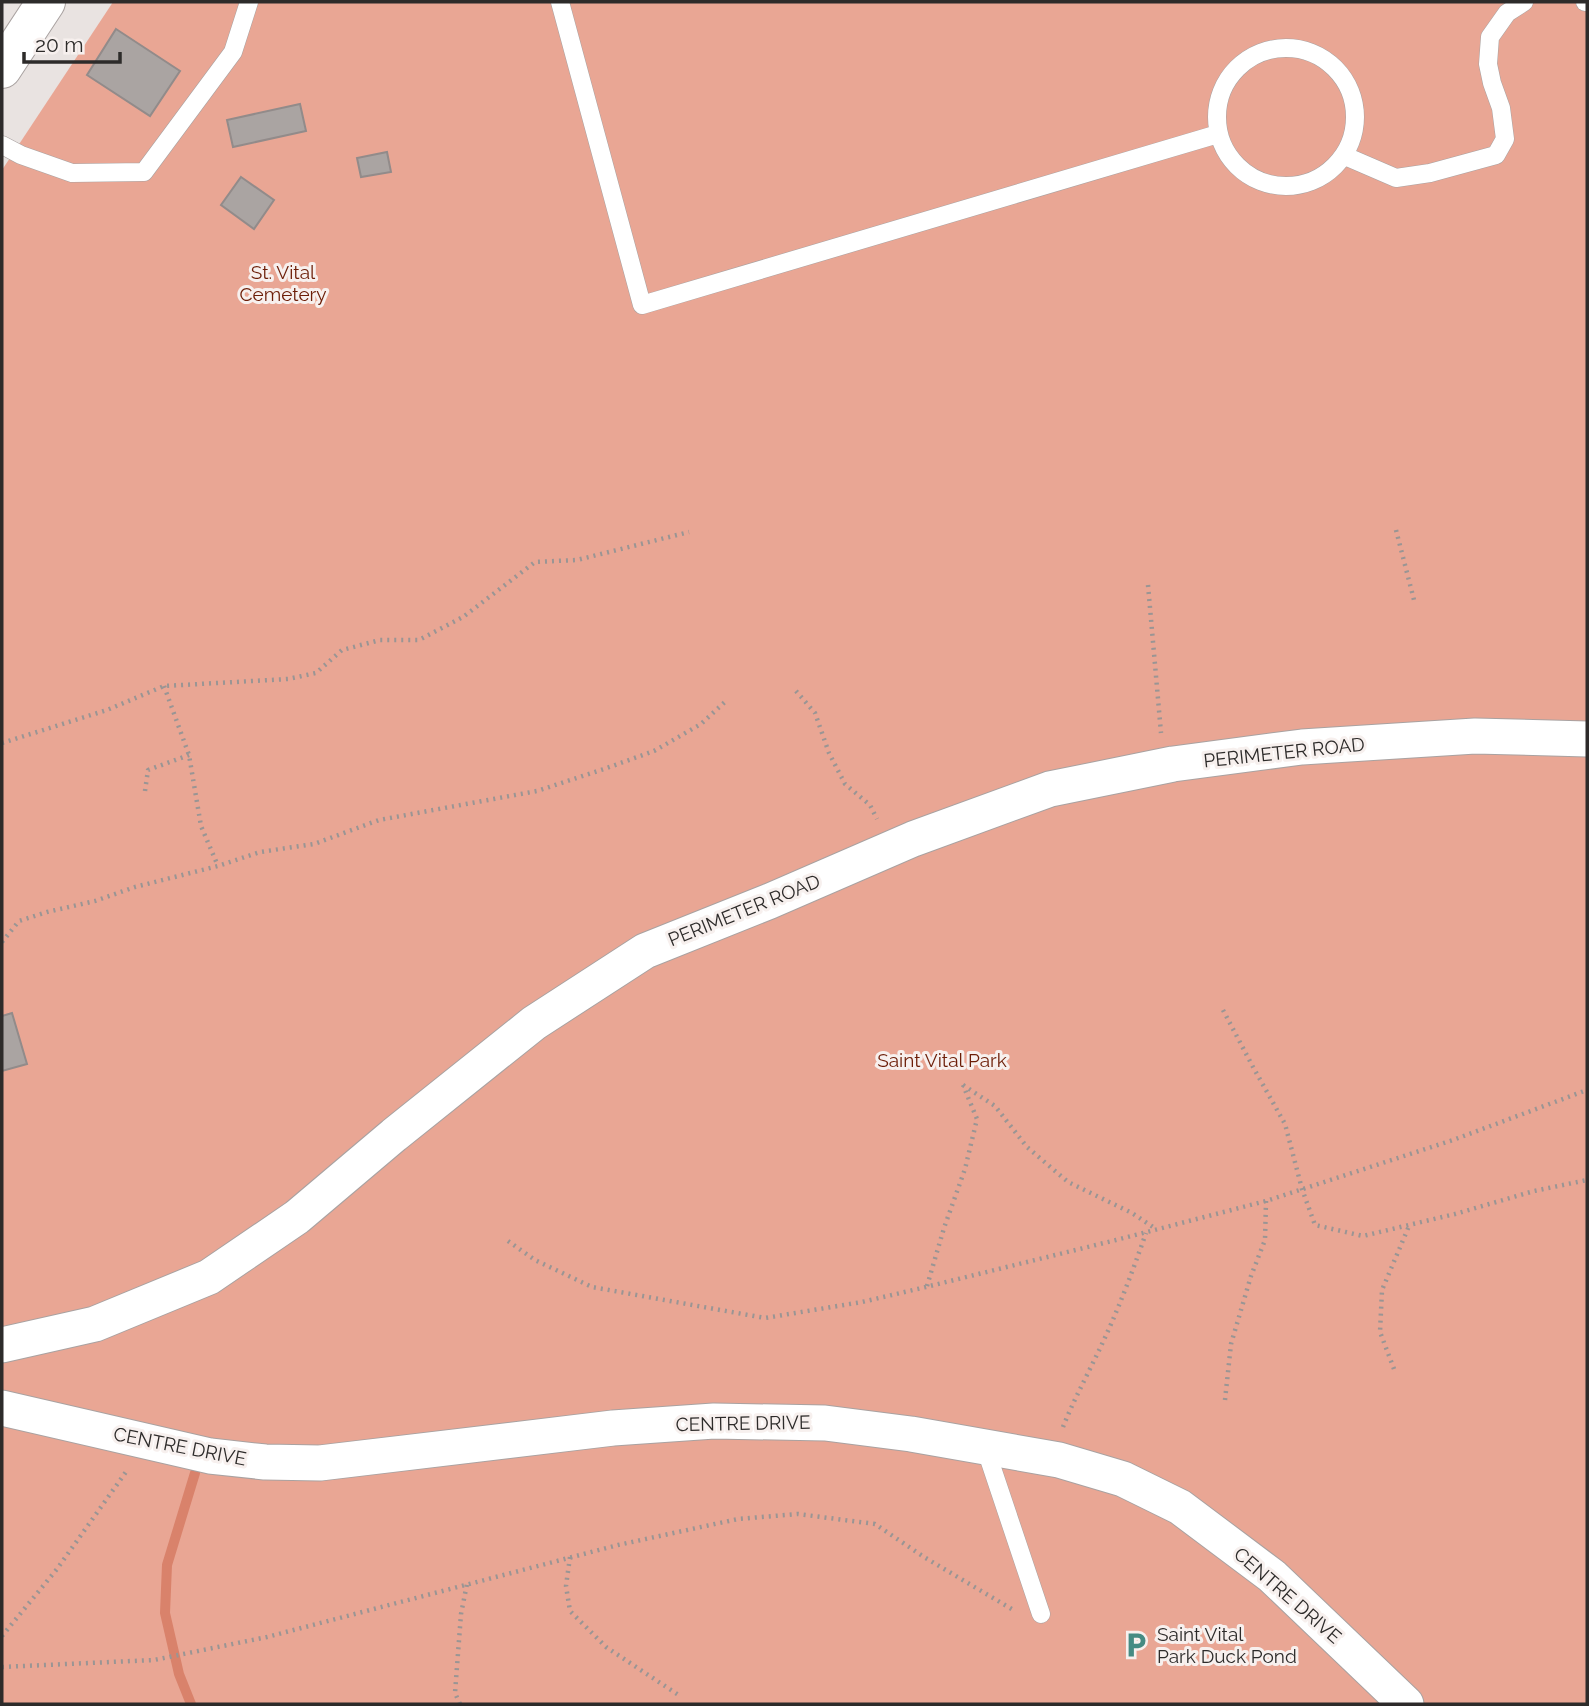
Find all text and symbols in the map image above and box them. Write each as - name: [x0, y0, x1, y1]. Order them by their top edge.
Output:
- scale bar: [24, 21, 121, 65]
- text: 20 m: [35, 32, 83, 57]
- park label: St. Vital Cemetery: [239, 261, 327, 305]
- street label: PERIMETER ROAD: [1202, 733, 1366, 771]
- street label: PERIMETER ROAD: [665, 869, 823, 951]
- park label: Saint Vital Park: [877, 1049, 1007, 1071]
- street label: CENTRE DRIVE: [675, 1411, 811, 1435]
- street label: CENTRE DRIVE: [112, 1422, 248, 1470]
- street label: CENTRE DRIVE: [1230, 1542, 1346, 1648]
- place label: Saint Vital Park Duck Pond: [1157, 1623, 1297, 1667]
- parking icon: Saint Vital Park Duck Pond: [1121, 1630, 1151, 1660]

